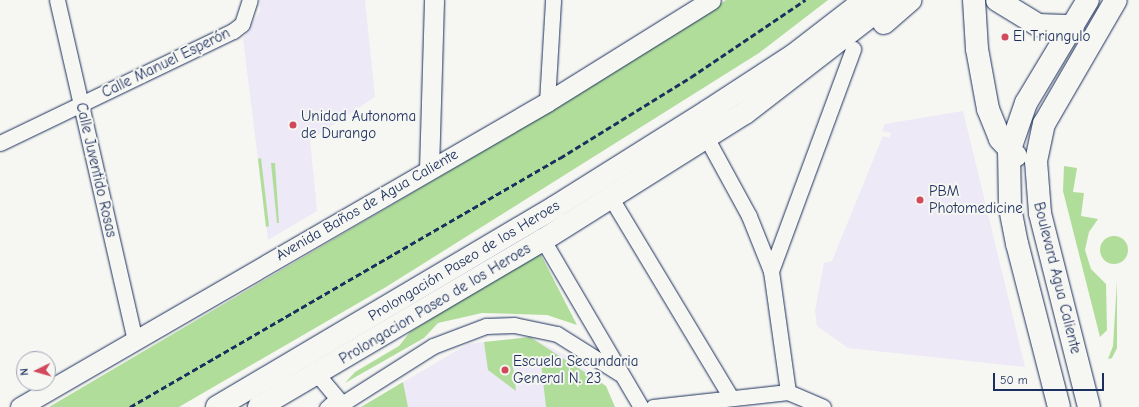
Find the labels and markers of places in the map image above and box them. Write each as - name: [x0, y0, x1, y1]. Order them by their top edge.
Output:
- place label: El Triangulo: [1013, 28, 1090, 46]
- marker: El Triangulo: [1000, 32, 1010, 42]
- place label: Unidad Autonoma de Durango: [301, 107, 416, 142]
- marker: Unidad Autonoma de Durango: [288, 120, 298, 130]
- place label: PBM Photomedicine: [929, 182, 1023, 217]
- marker: PBM Photomedicine: [914, 194, 926, 206]
- place label: Escuela Secundaria General N. 23: [513, 352, 638, 387]
- marker: Escuela Secundaria General N. 23: [500, 365, 510, 375]

